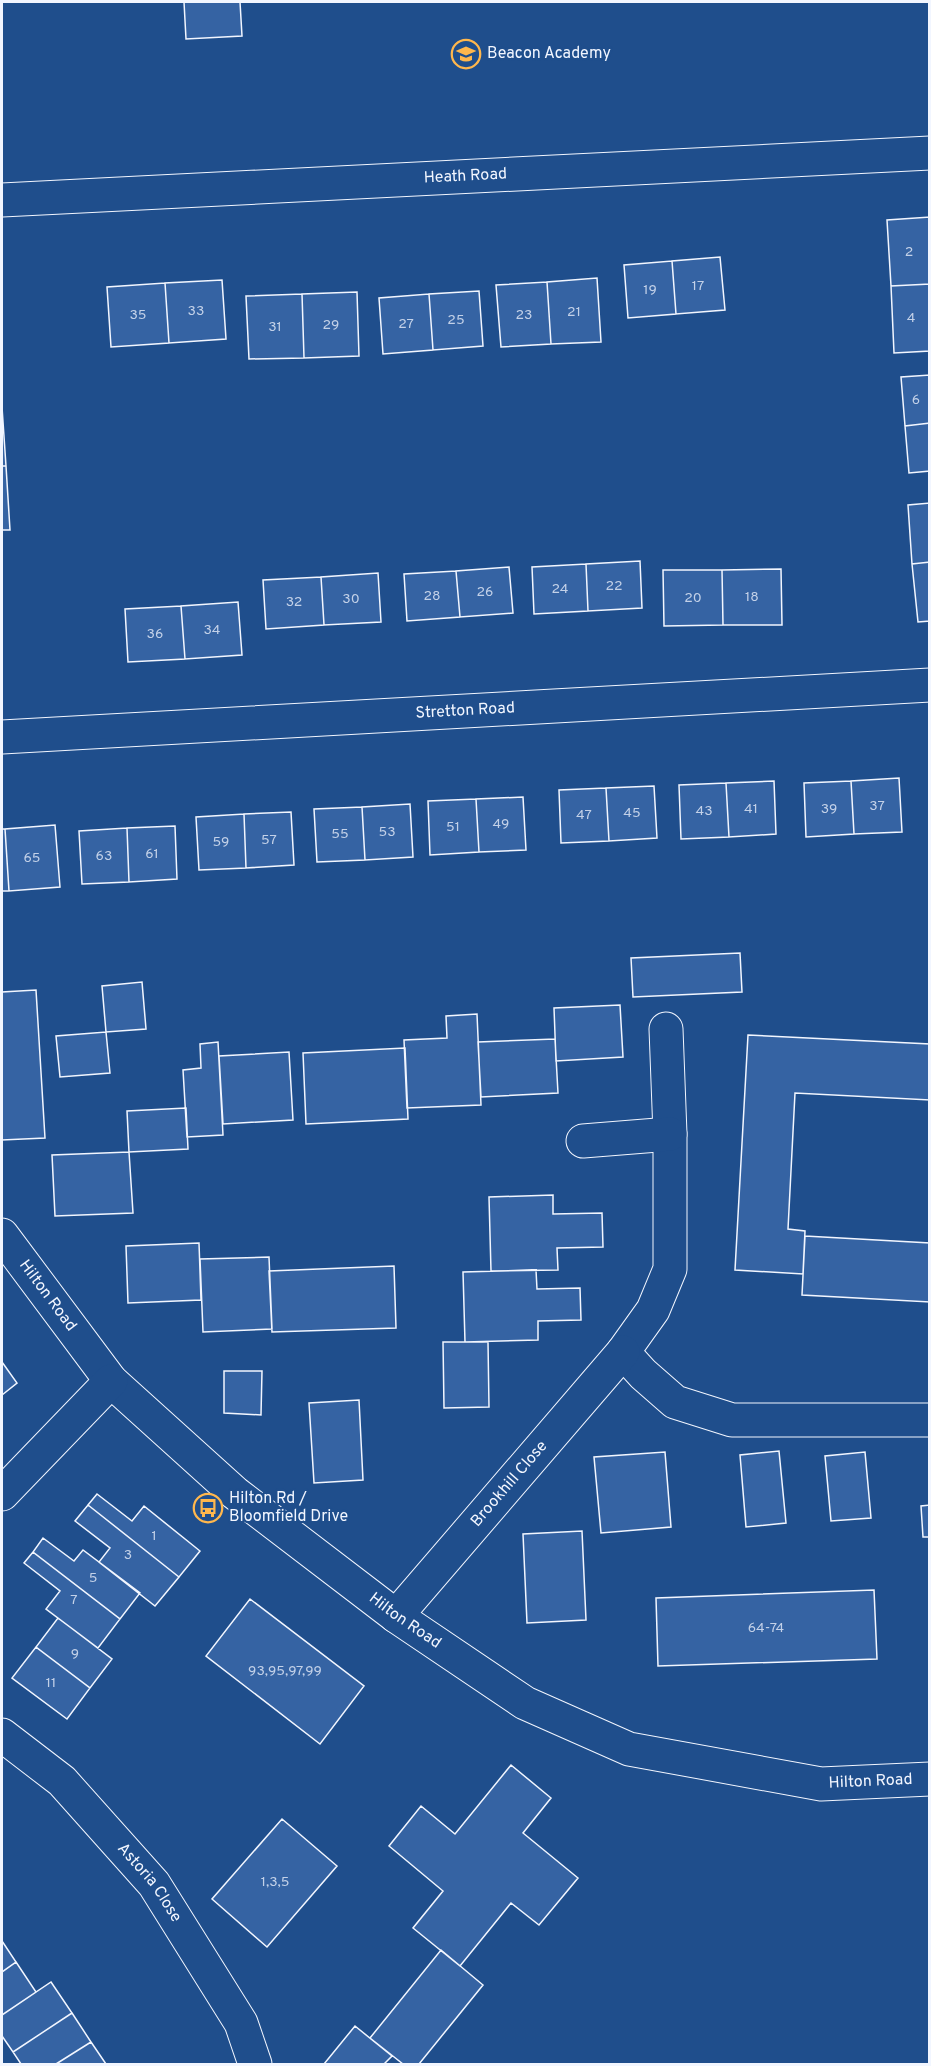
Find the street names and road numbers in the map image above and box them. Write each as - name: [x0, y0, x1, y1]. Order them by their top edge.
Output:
- street label: Heath Road: [423, 164, 508, 189]
- street label: Stretton Road: [415, 698, 516, 724]
- street label: Hilton Road: [14, 1256, 81, 1336]
- street label: Brookhill Close: [467, 1437, 552, 1531]
- street label: Hilton Road: [365, 1589, 445, 1653]
- street label: Hilton Road: [828, 1770, 913, 1794]
- street label: Astoria Close: [113, 1839, 186, 1926]

